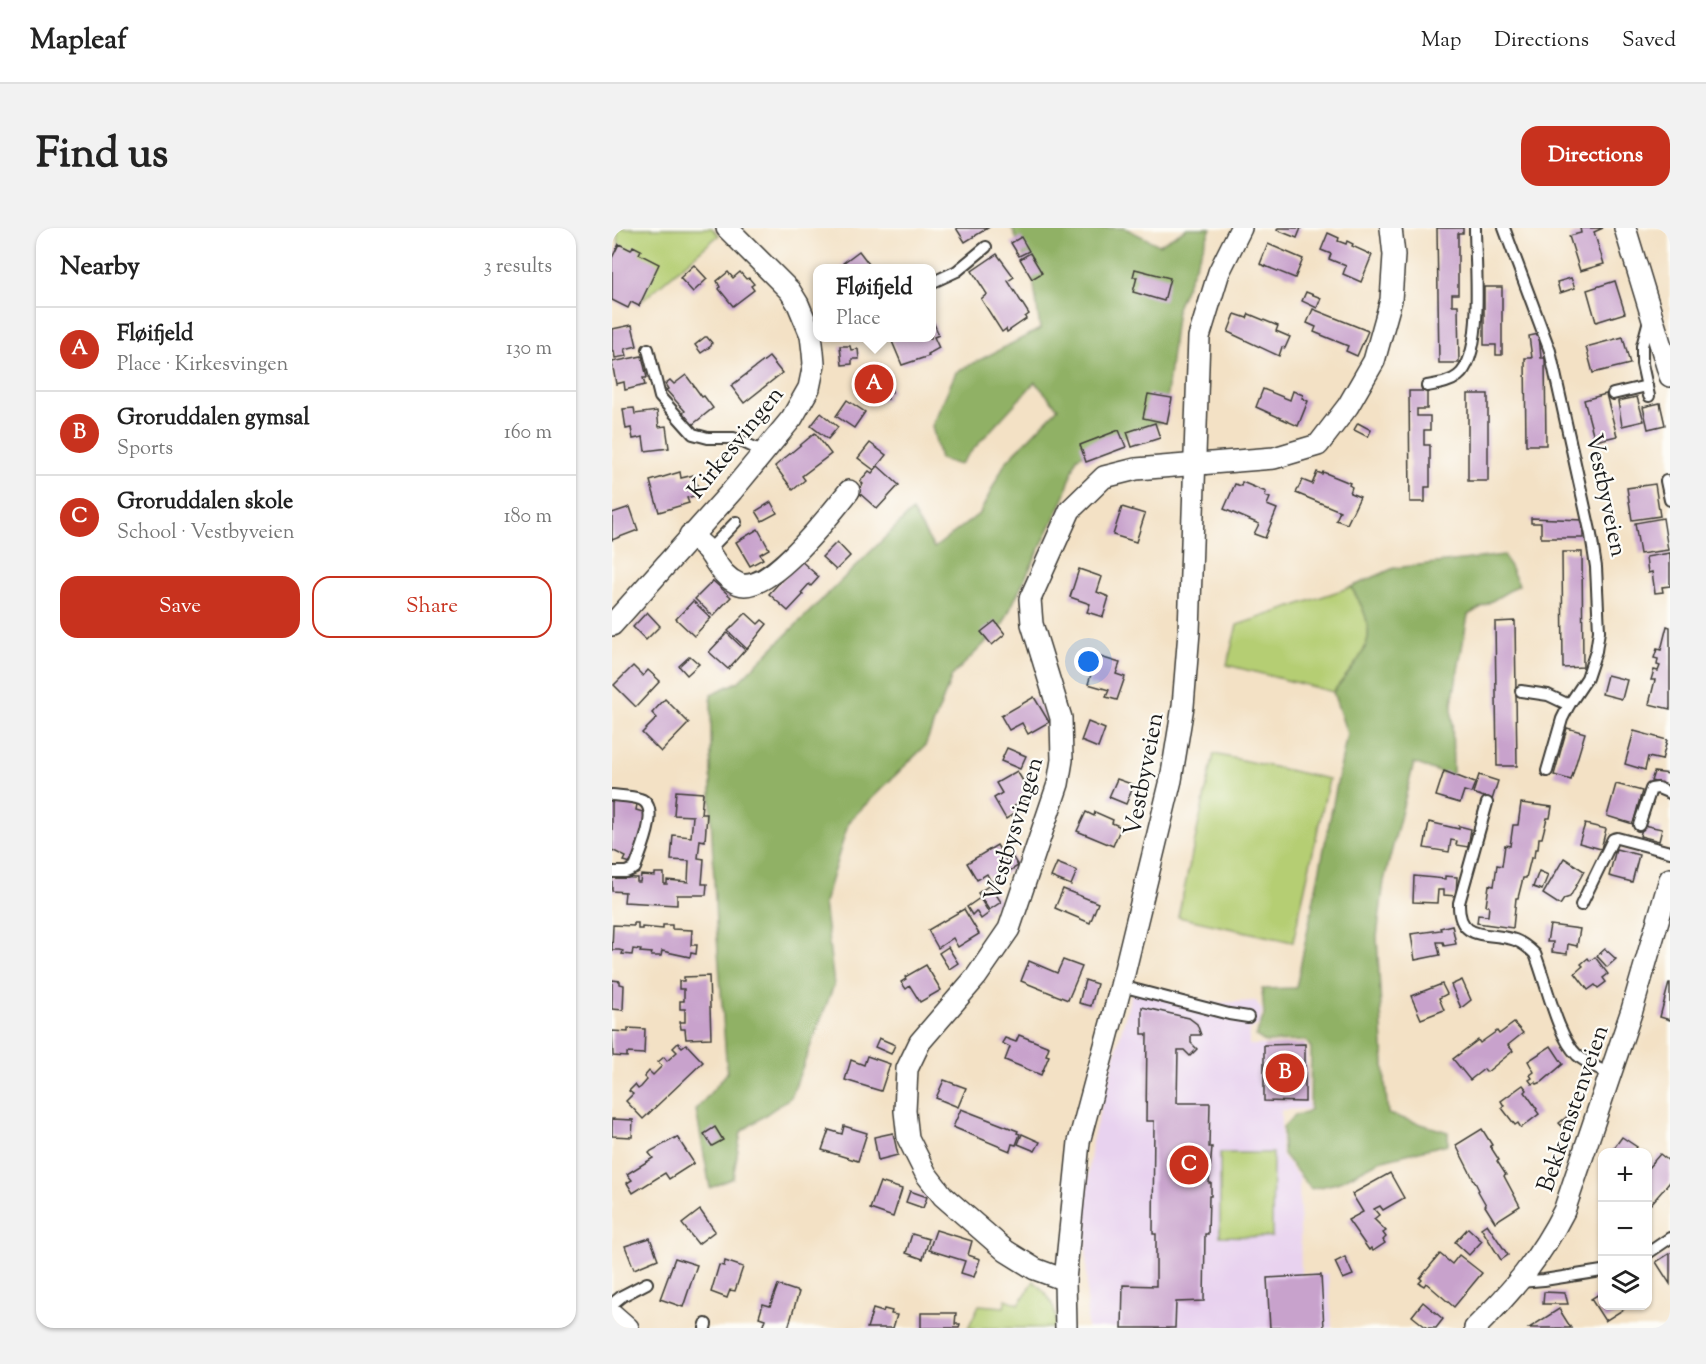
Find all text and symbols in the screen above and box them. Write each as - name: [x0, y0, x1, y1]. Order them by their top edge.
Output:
- text: Mapleaf: [30, 21, 127, 61]
- text: Map: [1421, 26, 1461, 56]
- text: Directions: [1494, 26, 1589, 56]
- text: Saved: [1622, 26, 1676, 56]
- text: Find us: [36, 126, 168, 186]
- button: Directions: [1521, 126, 1670, 186]
- text: Nearby: [60, 249, 140, 286]
- text: 3 results: [483, 253, 552, 282]
- popup: [813, 264, 936, 342]
- text: Fløifjeld: [836, 273, 913, 305]
- text: Place: [836, 305, 880, 334]
- text: Fløifjeld: [117, 319, 193, 351]
- text: A: [71, 335, 88, 364]
- text: 130 m: [506, 335, 552, 364]
- text: Place · Kirkesvingen: [117, 351, 288, 380]
- pin: A: [854, 362, 894, 406]
- street label: Kirkesvingen: [680, 380, 793, 507]
- text: Groruddalen gymsal: [117, 403, 310, 435]
- text: B: [73, 419, 86, 448]
- text: 160 m: [504, 419, 552, 448]
- street label: Vestbyveien: [1575, 431, 1635, 560]
- text: Sports: [117, 435, 173, 464]
- text: Groruddalen skole: [117, 487, 293, 519]
- text: C: [71, 503, 88, 532]
- text: 180 m: [504, 503, 552, 532]
- text: School · Vestbyveien: [117, 519, 295, 548]
- button: Save: [60, 576, 300, 638]
- button: Share: [312, 576, 552, 638]
- your location: [1074, 647, 1103, 676]
- street label: Vestbyveien: [1116, 710, 1174, 839]
- street label: Vestbysvingen: [977, 753, 1053, 906]
- street label: Bekkenstenveien: [1529, 1021, 1618, 1197]
- pin: B: [1266, 1050, 1304, 1096]
- pin: C: [1170, 1142, 1208, 1188]
- map controls: [1598, 1148, 1652, 1310]
- button: +: [1598, 1148, 1652, 1202]
- button: −: [1598, 1202, 1652, 1256]
- button: layers: [1598, 1256, 1652, 1310]

